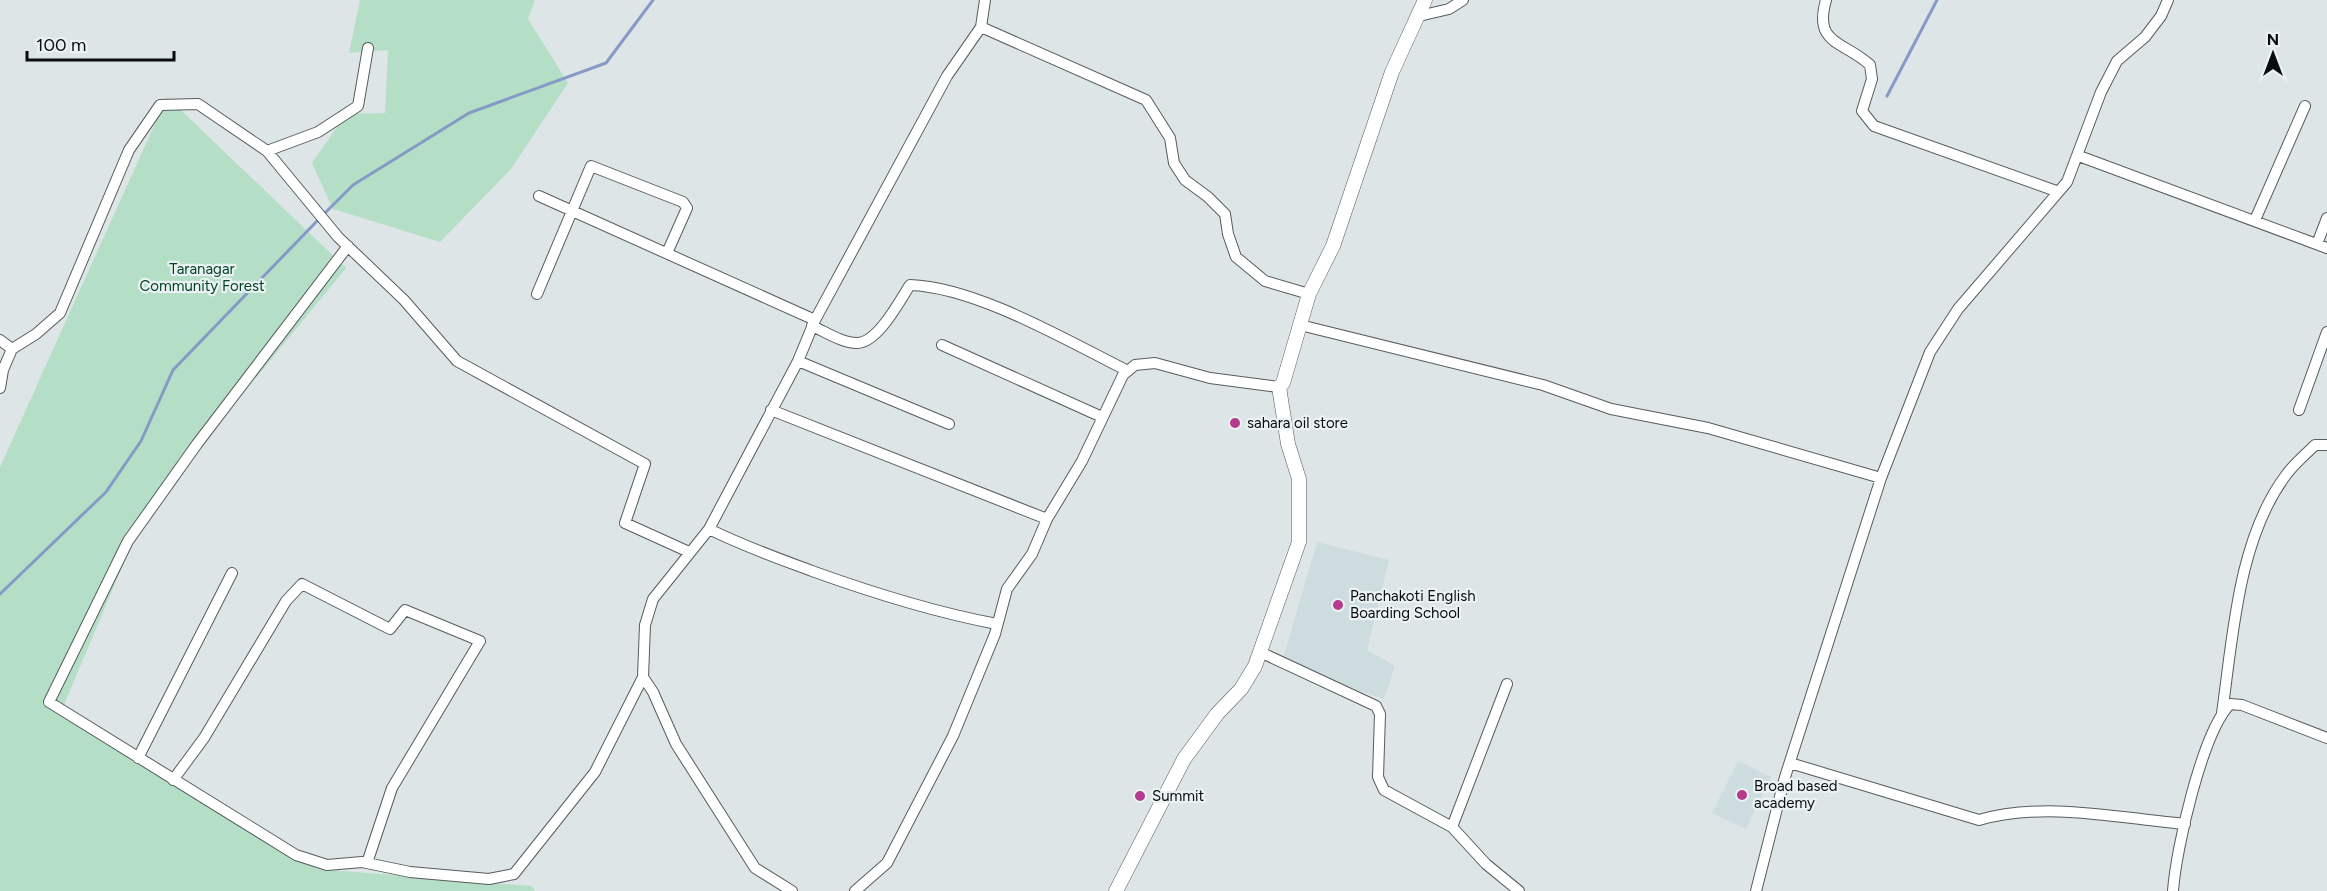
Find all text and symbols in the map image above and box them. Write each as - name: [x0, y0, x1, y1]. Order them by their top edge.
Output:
- scale bar: [27, 24, 174, 62]
- north arrow: [2243, 24, 2303, 84]
- text: N: [2267, 30, 2279, 49]
- text: 100 m: [36, 34, 86, 56]
- park label: Taranagar Community Forest: [139, 260, 265, 295]
- place label: sahara oil store: [1247, 414, 1348, 432]
- marker: sahara oil store: [1228, 416, 1242, 430]
- place label: Panchakoti English Boarding School: [1350, 587, 1476, 622]
- marker: Panchakoti English Boarding School: [1331, 598, 1345, 612]
- place label: Broad based academy: [1754, 777, 1838, 812]
- place label: Summit: [1152, 787, 1205, 805]
- marker: Broad based academy: [1735, 788, 1749, 802]
- marker: Summit: [1133, 789, 1147, 803]

